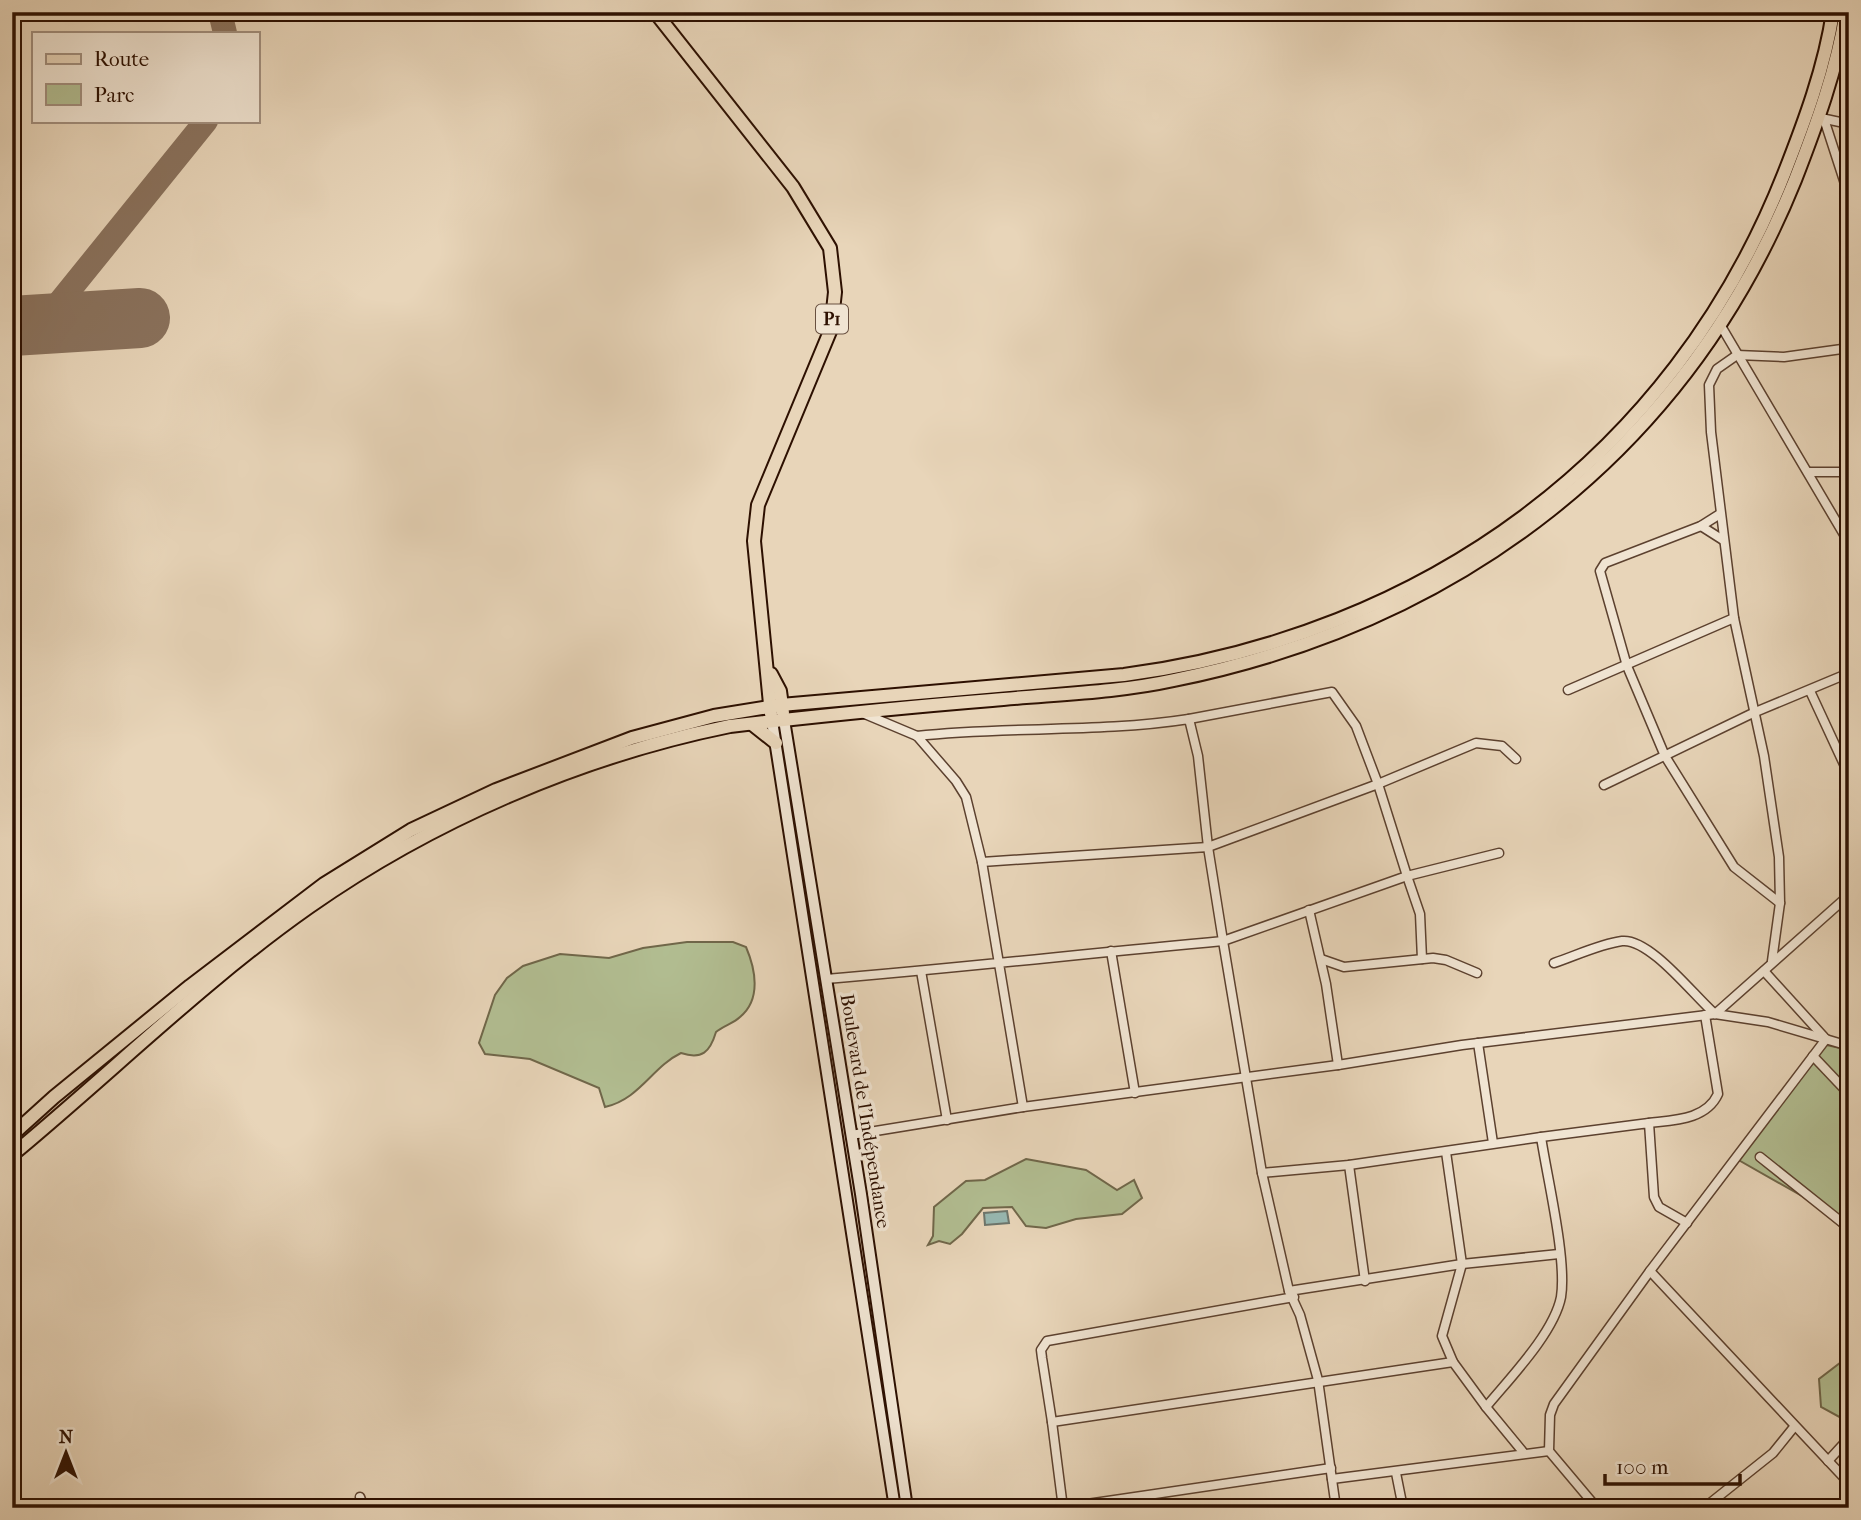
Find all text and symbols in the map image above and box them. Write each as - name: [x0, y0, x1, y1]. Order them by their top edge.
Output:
- legend: [32, 32, 259, 122]
- text: Route: [94, 47, 149, 71]
- text: Parc: [94, 83, 134, 107]
- road number: P1: [816, 304, 848, 334]
- street label: Boulevard de l'Indépendance: [836, 992, 894, 1230]
- north arrow: [32, 1418, 102, 1488]
- text: N: [59, 1426, 74, 1448]
- scale bar: [1605, 1443, 1740, 1487]
- text: 100 m: [1616, 1455, 1669, 1479]

